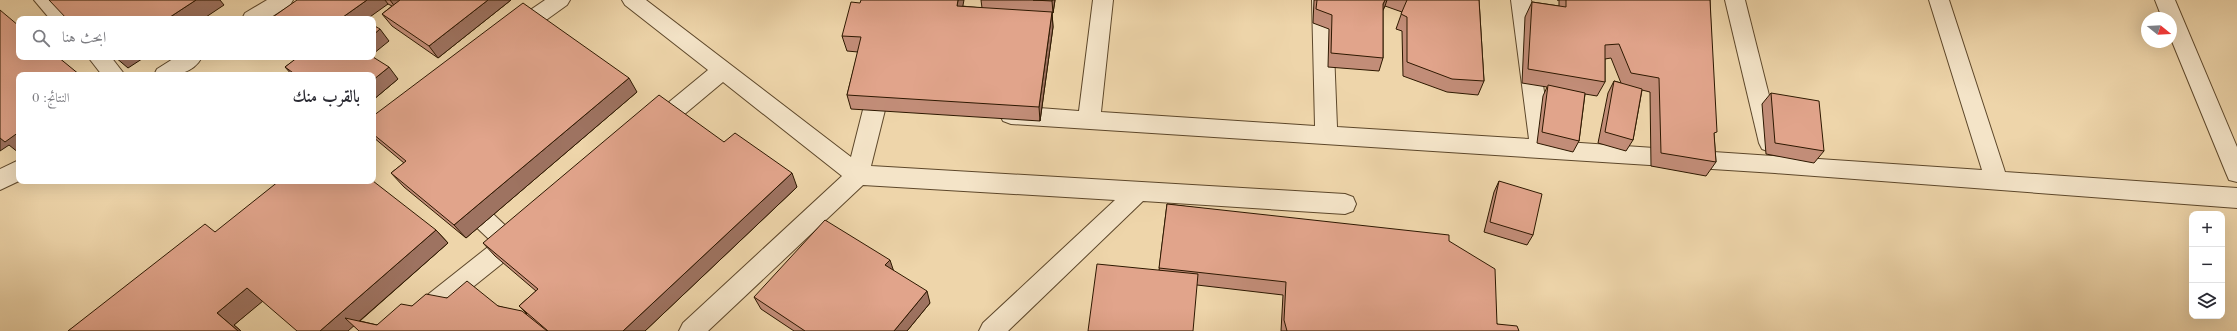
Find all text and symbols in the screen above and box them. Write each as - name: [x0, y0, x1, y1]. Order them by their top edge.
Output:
- north arrow: [2141, 12, 2177, 48]
- search box: [16, 16, 376, 60]
- icon: search: [30, 27, 52, 49]
- text: ابحث هنا: [62, 31, 106, 46]
- text: بالقرب منك: [292, 89, 360, 106]
- text: النتائج: 0: [32, 92, 70, 105]
- map controls: [2189, 211, 2225, 319]
- button: +: [2189, 211, 2225, 247]
- button: −: [2189, 247, 2225, 283]
- button: layers: [2189, 283, 2225, 319]

